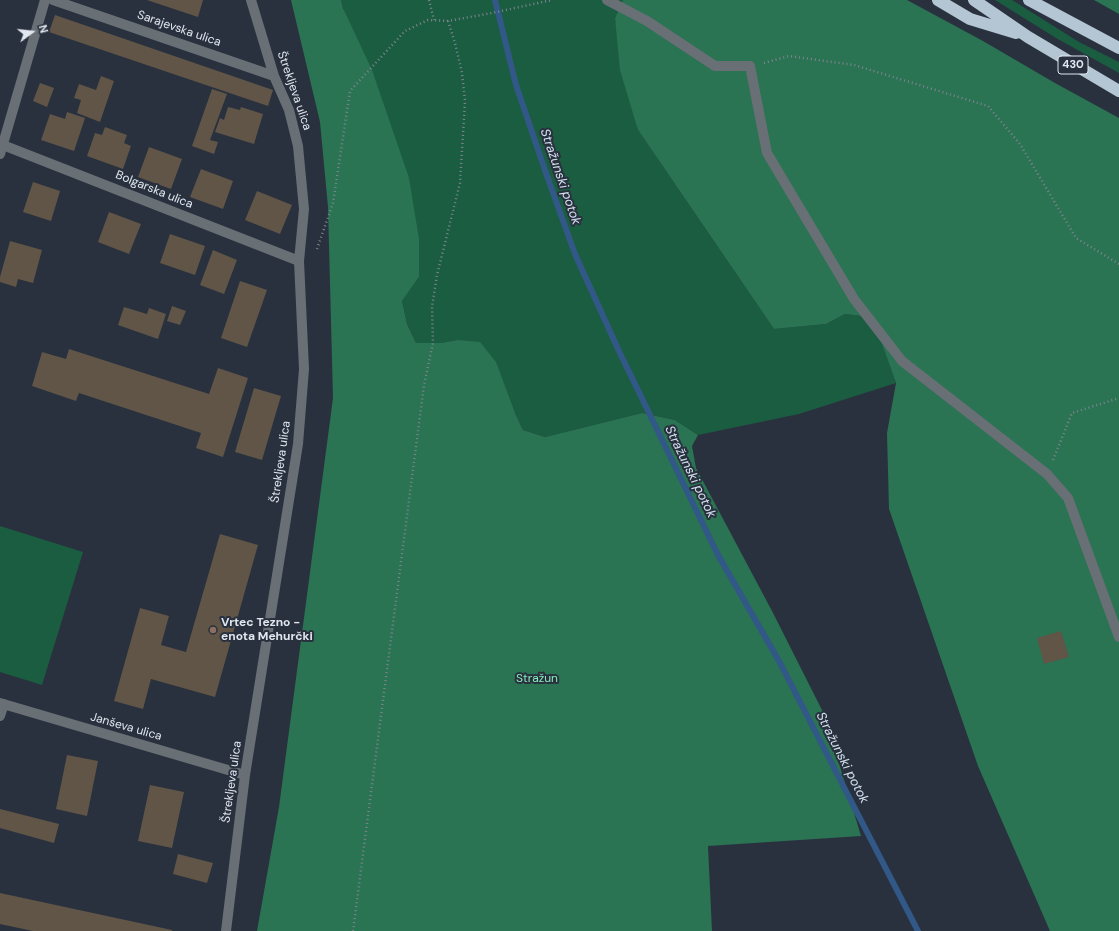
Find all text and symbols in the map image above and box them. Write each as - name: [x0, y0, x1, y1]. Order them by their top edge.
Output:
- street label: Sarajevska ulica: [135, 8, 223, 50]
- north arrow: [12, 12, 52, 52]
- text: N: [36, 23, 51, 35]
- street label: Štrekljeva ulica: [274, 50, 314, 132]
- road number: 430: [1058, 56, 1088, 74]
- water label: Stražunski potok: [536, 127, 584, 227]
- street label: Bolgarska ulica: [113, 168, 195, 212]
- street label: Štrekljeva ulica: [268, 420, 294, 504]
- water label: Stražunski potok: [661, 423, 719, 521]
- place label: Vrtec Tezno - enota Mehurčki: [221, 616, 313, 644]
- marker: Vrtec Tezno - enota Mehurčki: [208, 625, 218, 635]
- park label: Stražun: [516, 672, 558, 686]
- street label: Janševa ulica: [89, 710, 163, 744]
- water label: Stražunski potok: [812, 710, 872, 806]
- street label: Štrekljeva ulica: [219, 740, 245, 824]

